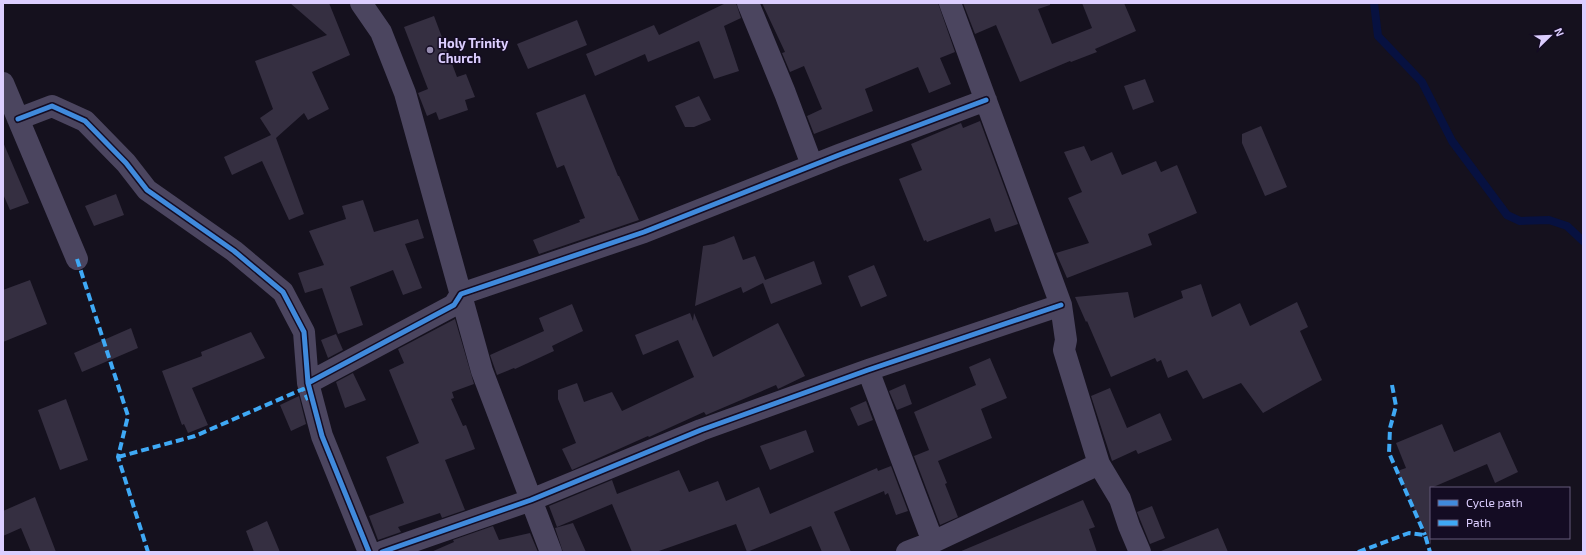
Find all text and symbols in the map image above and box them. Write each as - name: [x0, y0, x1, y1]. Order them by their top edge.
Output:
- north arrow: [1530, 16, 1570, 56]
- text: N: [1552, 26, 1567, 38]
- place label: Holy Trinity Church: [438, 35, 509, 66]
- marker: Holy Trinity Church: [425, 45, 435, 55]
- legend: [1430, 487, 1570, 539]
- text: Cycle path: [1466, 495, 1523, 509]
- text: Path: [1466, 515, 1491, 529]

